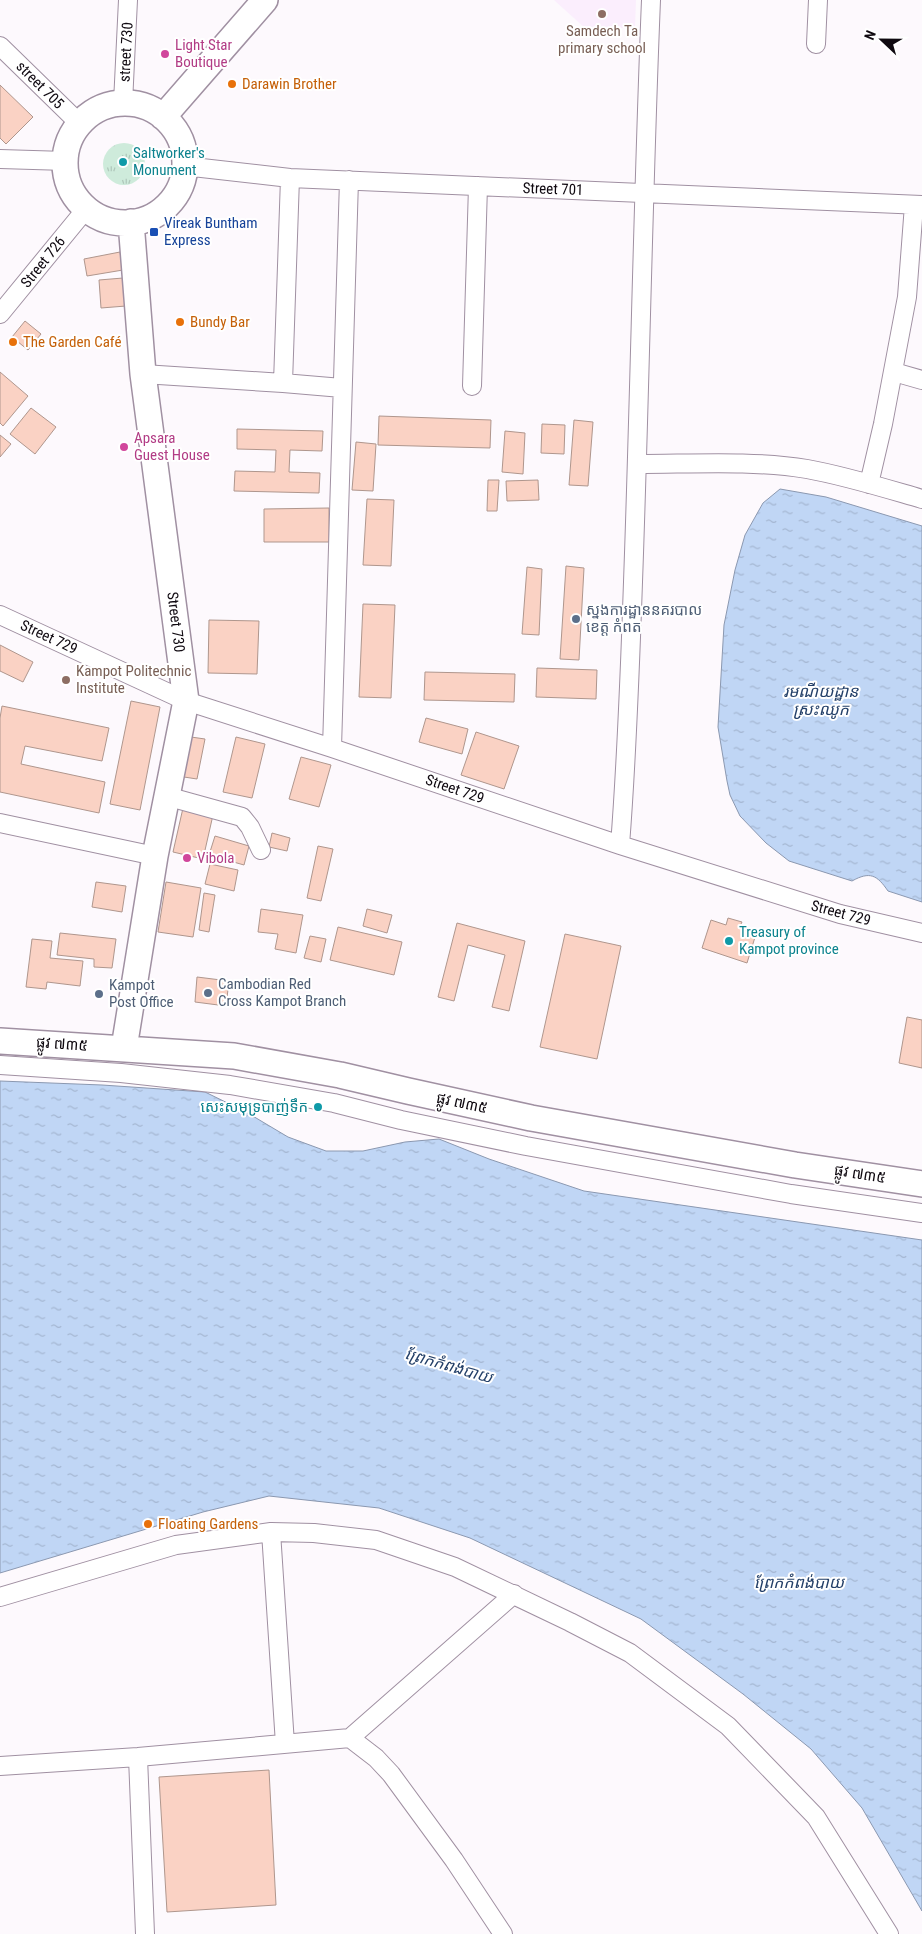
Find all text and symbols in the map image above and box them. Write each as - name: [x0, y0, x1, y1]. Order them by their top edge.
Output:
- marker: Samdech Ta primary school: [596, 8, 608, 20]
- north arrow: [857, 15, 907, 65]
- street label: street 730: [115, 22, 137, 82]
- place label: Samdech Ta primary school: [558, 22, 646, 57]
- text: N: [861, 28, 879, 42]
- place label: Light Star Boutique: [175, 36, 233, 71]
- marker: Light Star Boutique: [159, 48, 171, 60]
- street label: street 705: [12, 57, 68, 113]
- place label: Darawin Brother: [242, 75, 337, 93]
- marker: Darawin Brother: [226, 78, 238, 90]
- place label: Saltworker's Monument: [133, 144, 205, 179]
- marker: Saltworker's Monument: [117, 156, 129, 168]
- street label: Street 701: [522, 179, 584, 199]
- place label: Vireak Buntham Express: [164, 214, 258, 249]
- marker: Vireak Buntham Express: [148, 226, 160, 238]
- street label: Street 726: [17, 233, 69, 291]
- place label: Bundy Bar: [190, 313, 250, 331]
- marker: Bundy Bar: [174, 316, 186, 328]
- place label: The Garden Café: [23, 333, 121, 351]
- marker: The Garden Café: [7, 336, 19, 348]
- place label: Apsara Guest House: [134, 429, 210, 464]
- marker: Apsara Guest House: [118, 441, 130, 453]
- street label: Street 730: [163, 591, 189, 653]
- place label: ស្នងការដ្ឋាននគរបាល ខេត្ត កំពត: [586, 601, 702, 636]
- marker: ស្នងការដ្ឋាននគរបាល ខេត្ត កំពត: [570, 613, 582, 625]
- street label: Street 729: [18, 616, 80, 658]
- place label: Kampot Politechnic Institute: [76, 662, 191, 697]
- marker: Kampot Politechnic Institute: [60, 674, 72, 686]
- water label: រមណីយដ្ឋាន ស្រះឈូក: [784, 682, 859, 719]
- street label: Street 729: [423, 771, 487, 807]
- place label: Vibola: [197, 849, 234, 867]
- marker: Vibola: [181, 852, 193, 864]
- street label: Street 729: [809, 896, 873, 930]
- place label: Treasury of Kampot province: [739, 923, 839, 958]
- marker: Treasury of Kampot province: [723, 935, 735, 947]
- place label: Cambodian Red Cross Kampot Branch: [218, 975, 346, 1010]
- place label: Kampot Post Office: [109, 976, 174, 1011]
- marker: Cambodian Red Cross Kampot Branch: [202, 987, 214, 999]
- marker: Kampot Post Office: [93, 988, 105, 1000]
- street label: ផ្លូវ ៧៣៥: [35, 1033, 89, 1059]
- street label: ផ្លូវ ៧៣៥: [434, 1089, 489, 1122]
- place label: សេះសមុទ្របាញ់ទឹក: [201, 1098, 308, 1116]
- marker: សេះសមុទ្របាញ់ទឹក: [312, 1101, 324, 1113]
- street label: ផ្លូវ ៧៣៥: [832, 1161, 887, 1191]
- water label: ព្រែកកំពង់បាយ: [403, 1343, 497, 1388]
- place label: Floating Gardens: [158, 1515, 259, 1533]
- marker: Floating Gardens: [142, 1518, 154, 1530]
- water label: ព្រែកកំពង់បាយ: [754, 1573, 846, 1592]

